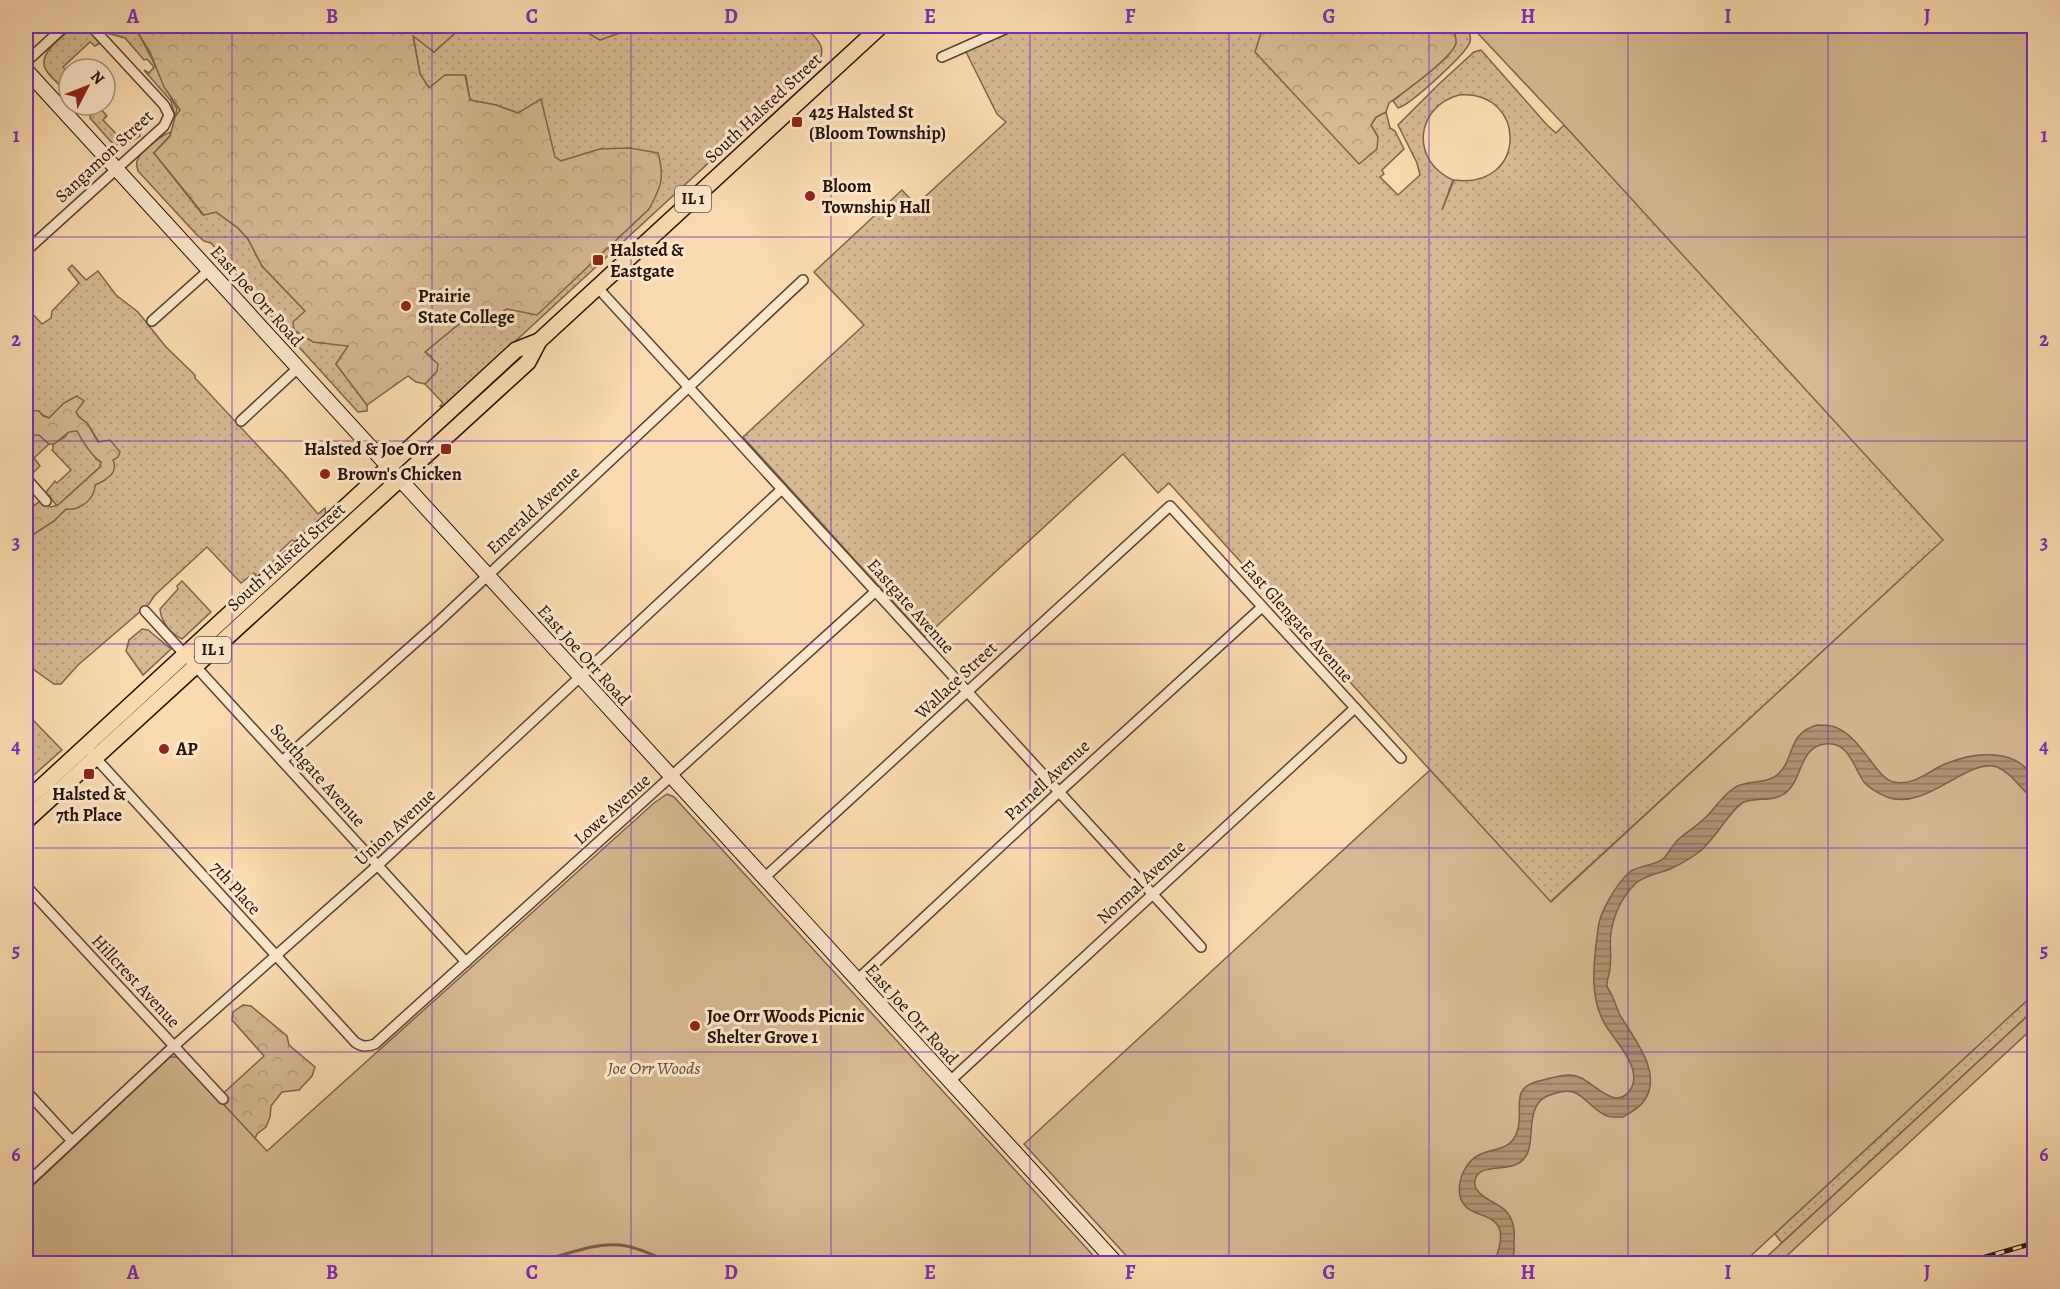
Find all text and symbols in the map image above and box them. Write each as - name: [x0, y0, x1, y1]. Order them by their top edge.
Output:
- text: A: [126, 3, 140, 30]
- text: B: [326, 3, 338, 30]
- text: C: [526, 3, 538, 30]
- text: D: [724, 3, 738, 30]
- text: E: [924, 3, 936, 30]
- text: F: [1125, 3, 1136, 30]
- text: G: [1322, 3, 1336, 30]
- text: H: [1521, 3, 1536, 30]
- text: I: [1724, 3, 1732, 30]
- text: J: [1924, 3, 1931, 30]
- street label: South Halsted Street: [699, 47, 827, 169]
- north arrow: [57, 57, 117, 117]
- text: N: [85, 66, 110, 90]
- place label: 425 Halsted St (Bloom Township): [809, 100, 946, 145]
- street label: Sangamon Street: [50, 104, 158, 208]
- marker: 425 Halsted St (Bloom Township): [790, 115, 804, 129]
- text: 1: [12, 122, 20, 149]
- text: 1: [2040, 122, 2048, 149]
- place label: Bloom Township Hall: [822, 174, 931, 219]
- road number: IL 1: [675, 186, 711, 212]
- marker: Bloom Township Hall: [803, 189, 817, 203]
- place label: Halsted & Eastgate: [610, 238, 684, 283]
- street label: East Joe Orr Road: [205, 240, 309, 352]
- marker: Halsted & Eastgate: [591, 253, 605, 267]
- place label: Prairie State College: [418, 284, 515, 329]
- marker: Prairie State College: [399, 299, 413, 313]
- text: 2: [11, 326, 21, 353]
- text: 2: [2039, 326, 2049, 353]
- place label: Halsted & Joe Orr: [304, 437, 435, 461]
- marker: Halsted & Joe Orr: [439, 442, 453, 456]
- street label: Emerald Avenue: [481, 460, 585, 560]
- place label: Brown's Chicken: [337, 462, 462, 486]
- marker: Brown's Chicken: [318, 467, 332, 481]
- street label: South Halsted Street: [222, 497, 350, 617]
- text: 3: [12, 529, 20, 556]
- text: 3: [2040, 529, 2048, 556]
- street label: Eastgate Avenue: [862, 553, 960, 659]
- street label: East Glengate Avenue: [1235, 554, 1359, 688]
- street label: East Joe Orr Road: [532, 599, 636, 711]
- street label: Wallace Street: [909, 636, 1002, 725]
- road number: IL 1: [195, 637, 231, 663]
- street label: Southgate Avenue: [265, 718, 371, 832]
- text: 4: [11, 733, 21, 760]
- text: 4: [2039, 733, 2049, 760]
- street label: Parnell Avenue: [999, 734, 1095, 826]
- place label: AP: [175, 737, 198, 761]
- marker: AP: [157, 742, 171, 756]
- marker: Halsted & 7th Place: [82, 767, 96, 781]
- street label: Lowe Avenue: [569, 768, 655, 850]
- place label: Halsted & 7th Place: [52, 782, 126, 827]
- street label: Union Avenue: [349, 783, 441, 871]
- street label: Normal Avenue: [1091, 835, 1191, 929]
- street label: 7th Place: [205, 856, 267, 920]
- street label: Hillcrest Avenue: [86, 929, 186, 1033]
- text: 5: [12, 937, 20, 964]
- text: 5: [2040, 937, 2048, 964]
- street label: East Joe Orr Road: [860, 958, 964, 1070]
- place label: Joe Orr Woods Picnic Shelter Grove 1: [707, 1004, 865, 1049]
- marker: Joe Orr Woods Picnic Shelter Grove 1: [688, 1019, 702, 1033]
- park label: Joe Orr Woods: [607, 1056, 700, 1080]
- text: 6: [11, 1141, 21, 1168]
- text: 6: [2039, 1141, 2049, 1168]
- text: A: [126, 1259, 140, 1286]
- text: B: [326, 1259, 338, 1286]
- text: C: [526, 1259, 538, 1286]
- text: D: [724, 1259, 738, 1286]
- text: E: [924, 1259, 936, 1286]
- text: F: [1125, 1259, 1136, 1286]
- text: G: [1322, 1259, 1336, 1286]
- text: H: [1521, 1259, 1536, 1286]
- text: I: [1724, 1259, 1732, 1286]
- text: J: [1924, 1259, 1931, 1286]

